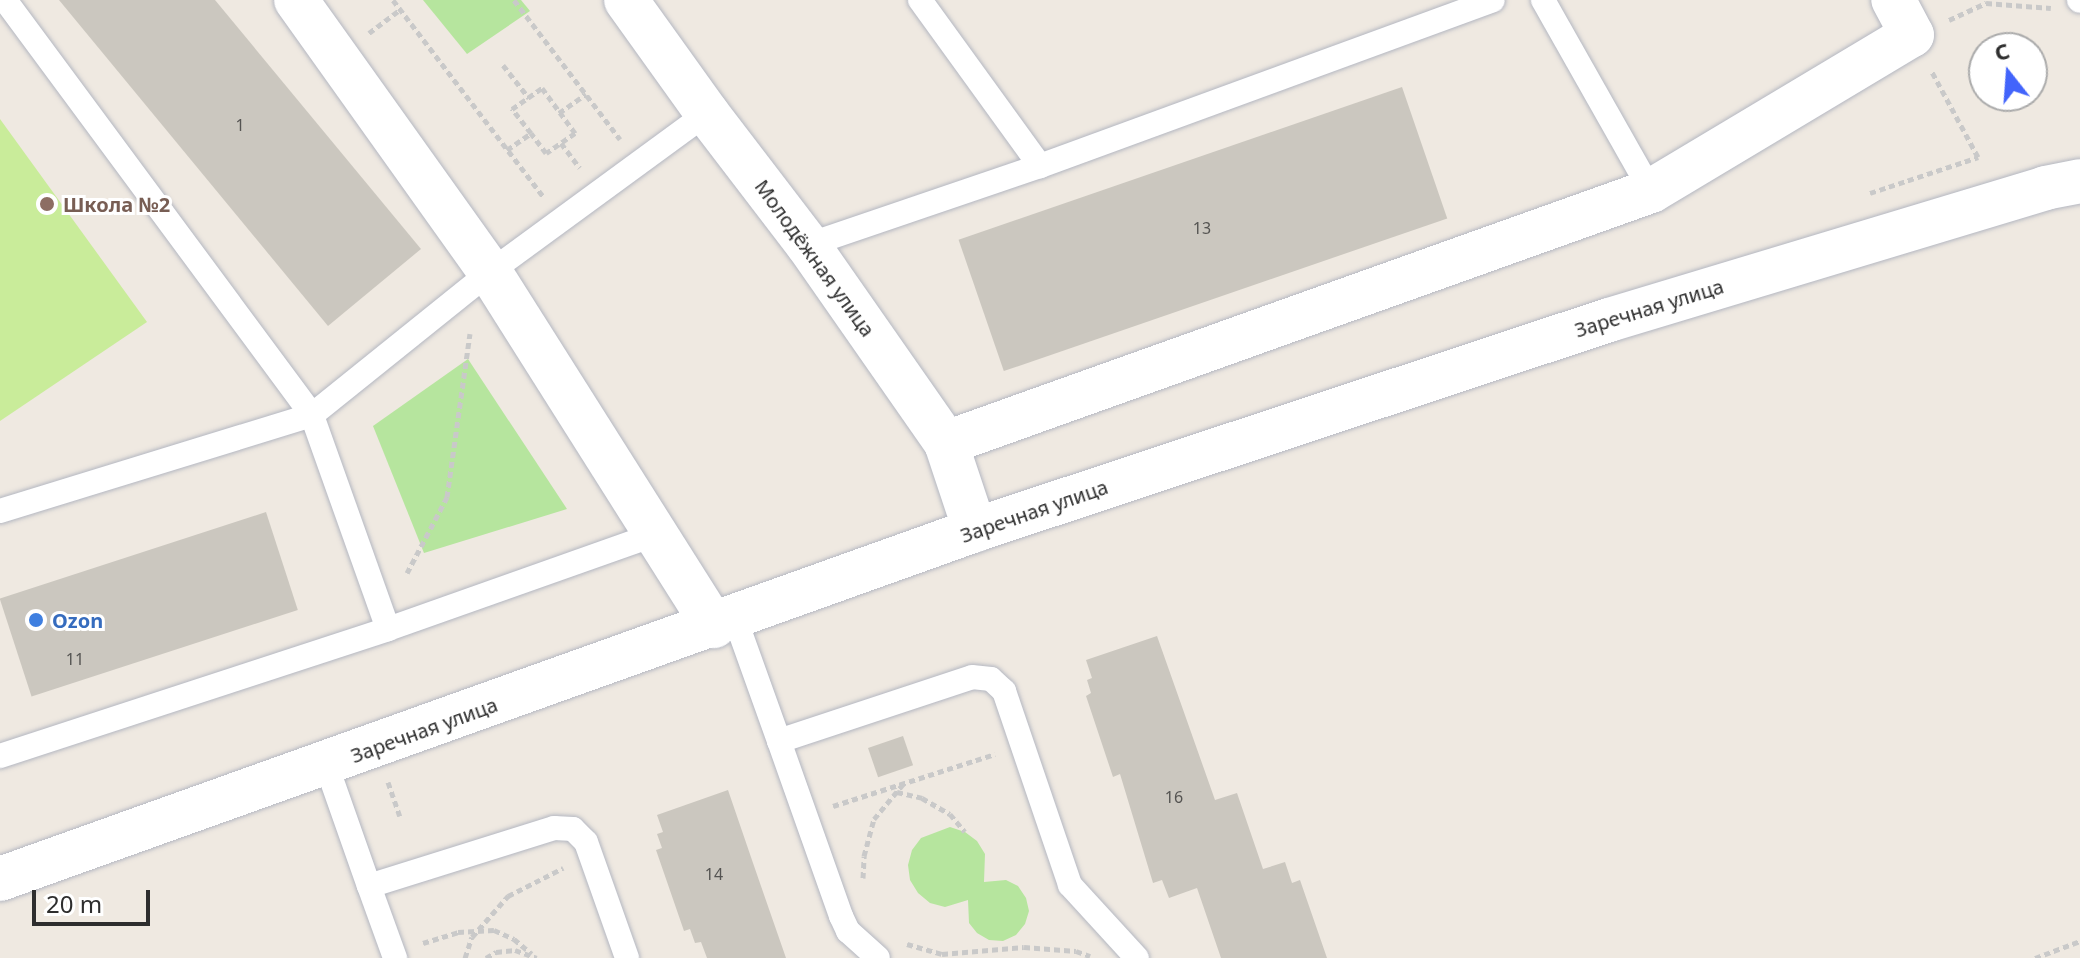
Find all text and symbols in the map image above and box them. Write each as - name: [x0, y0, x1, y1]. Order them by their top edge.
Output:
- north arrow: [1968, 32, 2048, 112]
- text: С: [1990, 35, 2013, 67]
- house number: 1: [235, 115, 245, 135]
- street label: Молодёжная улица: [750, 175, 880, 341]
- place label: Школа №2: [63, 192, 170, 216]
- marker: Школа №2: [38, 195, 56, 213]
- house number: 13: [1193, 218, 1211, 238]
- street label: Заречная улица: [1572, 274, 1726, 342]
- street label: Заречная улица: [957, 475, 1111, 547]
- place label: Ozon: [52, 608, 103, 632]
- marker: Ozon: [27, 611, 45, 629]
- house number: 11: [66, 649, 84, 669]
- street label: Заречная улица: [347, 692, 501, 768]
- house number: 16: [1165, 787, 1183, 807]
- house number: 14: [705, 864, 723, 884]
- scale bar: [36, 874, 154, 924]
- text: 20 m: [46, 887, 102, 920]

